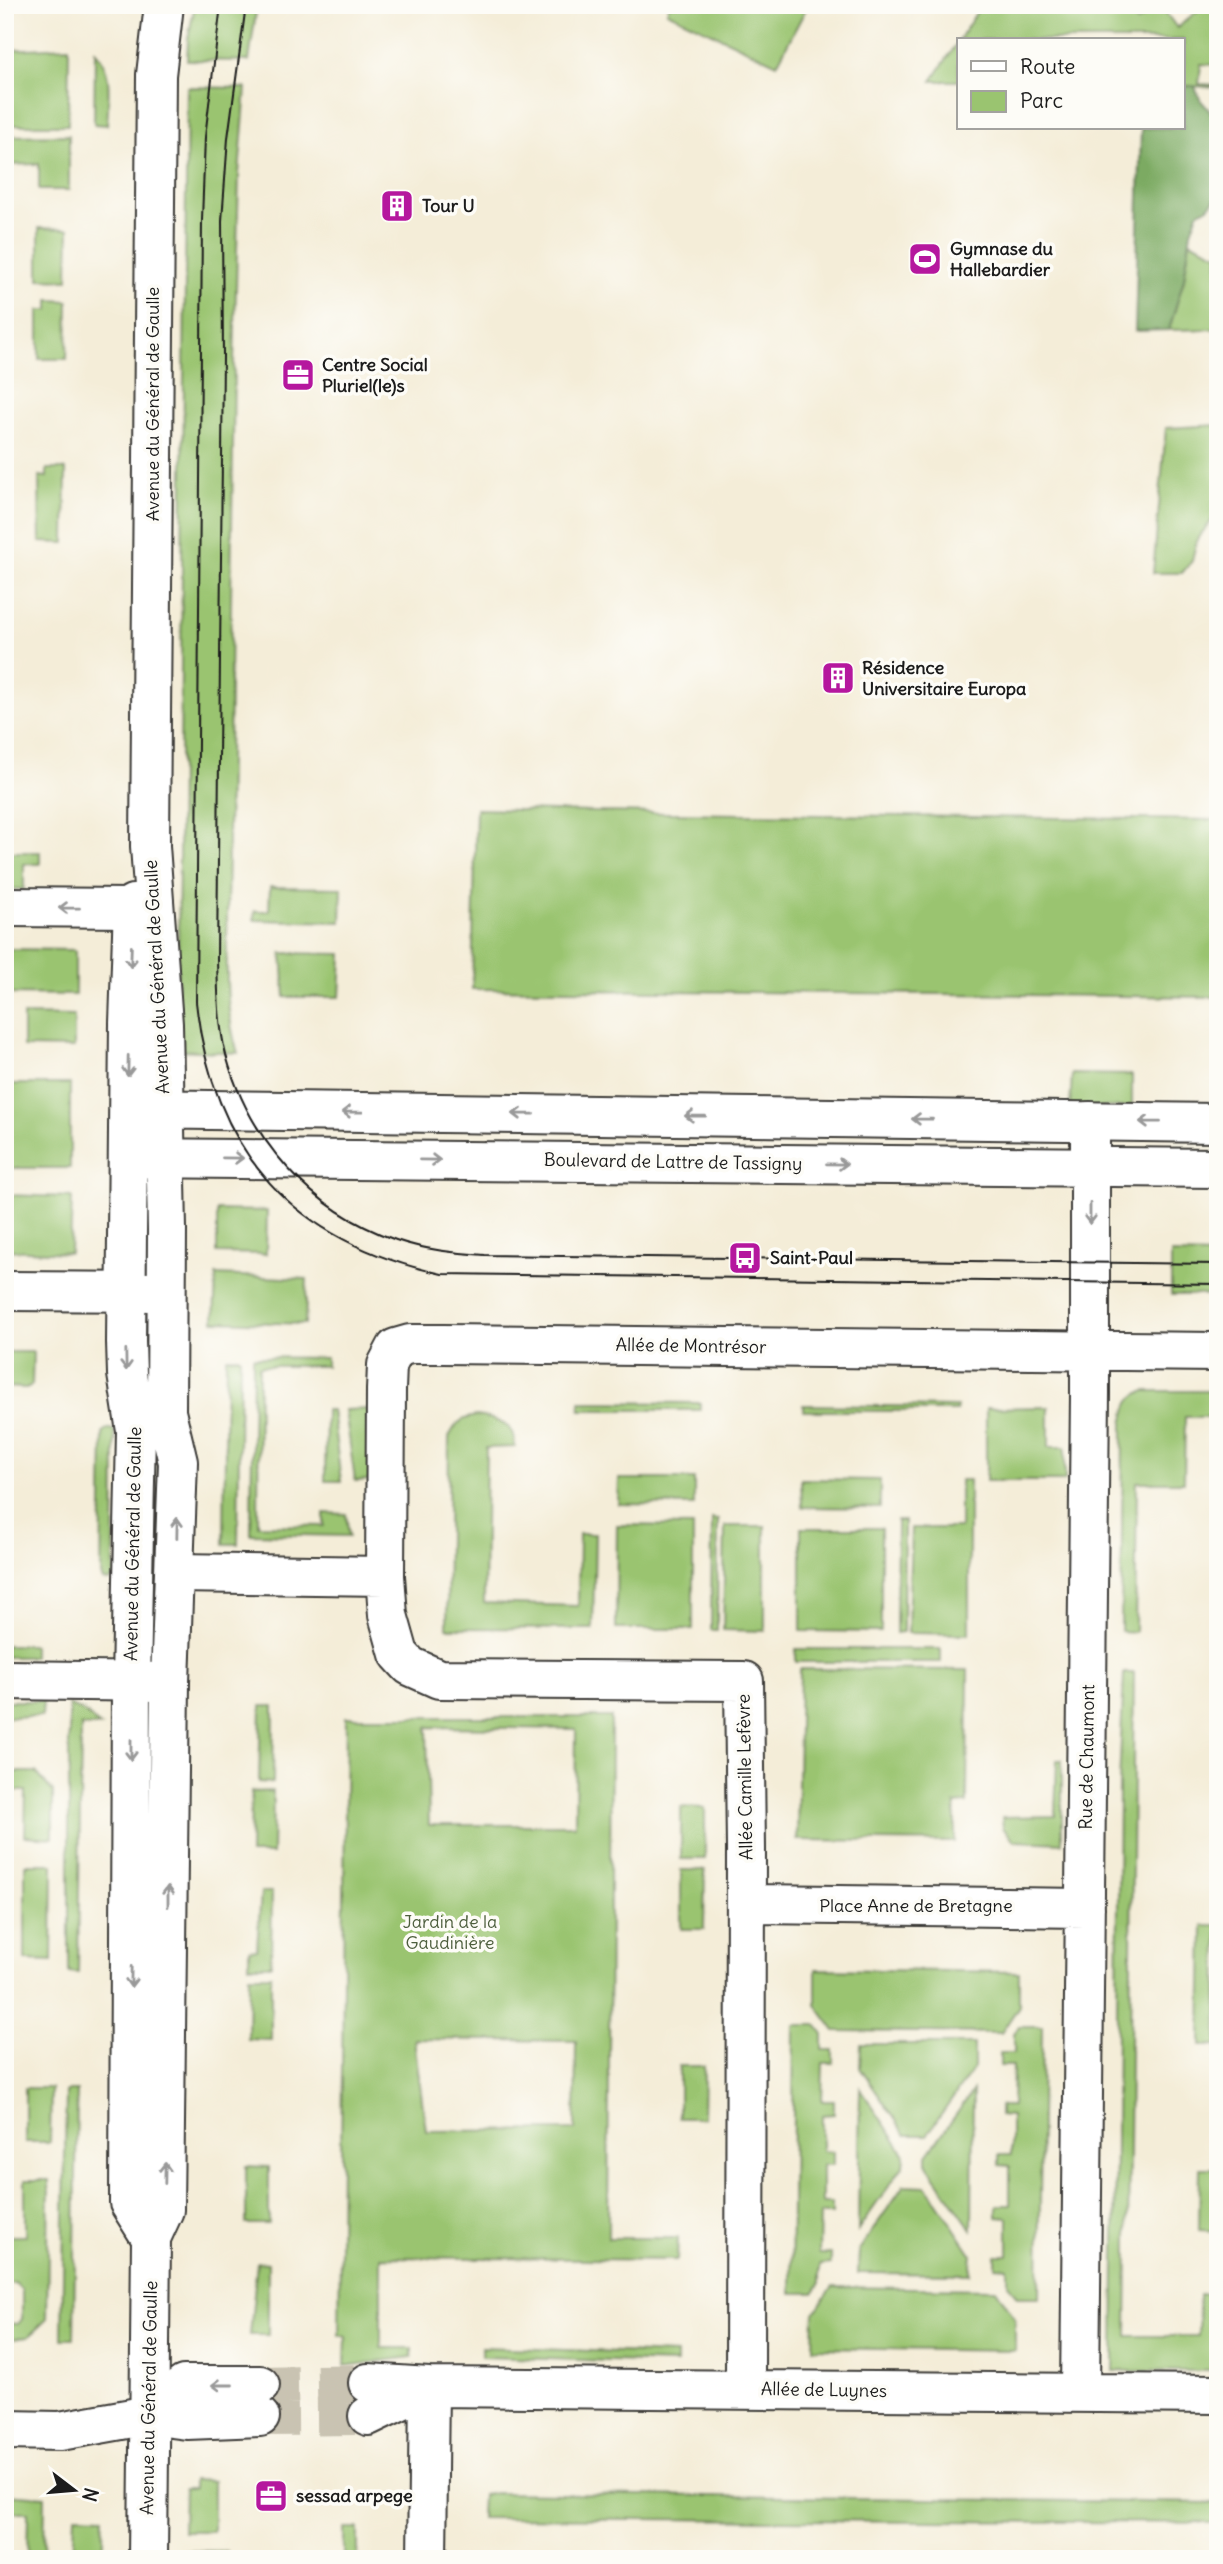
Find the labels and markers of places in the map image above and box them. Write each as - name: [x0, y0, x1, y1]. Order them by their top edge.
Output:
- building icon: Tour U: [378, 187, 416, 225]
- place label: Tour U: [422, 194, 475, 217]
- place label: Gymnase du Hallebardier: [950, 237, 1053, 281]
- sports icon: Gymnase du Hallebardier: [906, 240, 944, 278]
- place label: Centre Social Pluriel(le)s: [322, 353, 428, 397]
- office icon: Centre Social Pluriel(le)s: [279, 356, 317, 394]
- place label: Résidence Universitaire Europa: [862, 656, 1026, 700]
- building icon: Résidence Universitaire Europa: [819, 659, 857, 697]
- bus stop icon: Saint-Paul: [726, 1239, 764, 1277]
- place label: Saint-Paul: [770, 1246, 853, 1269]
- office icon: sessad arpege: [252, 2477, 290, 2515]
- place label: sessad arpege: [296, 2484, 413, 2507]

